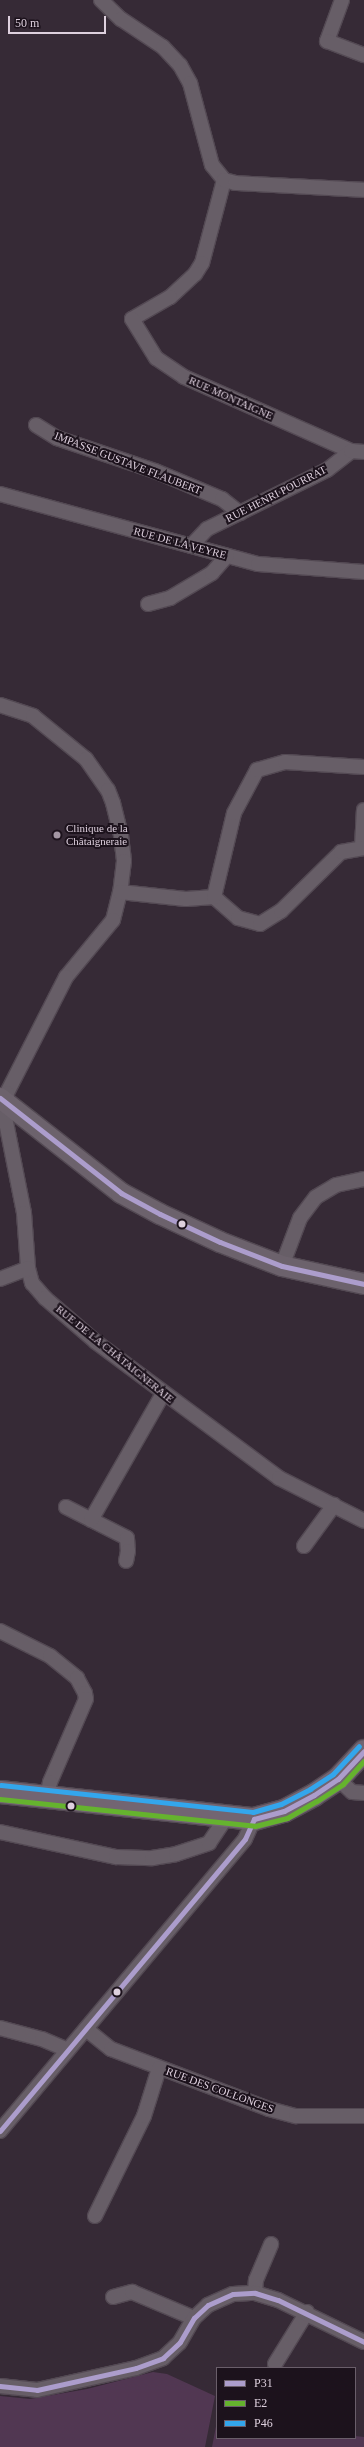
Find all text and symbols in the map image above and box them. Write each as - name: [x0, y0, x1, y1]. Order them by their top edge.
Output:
- scale bar: [10, 8, 108, 34]
- text: 50 m: [15, 16, 39, 30]
- street label: RUE MONTAIGNE: [187, 374, 275, 422]
- street label: IMPASSE GUSTAVE FLAUBERT: [53, 429, 203, 497]
- street label: RUE HENRI POURRAT: [223, 463, 329, 525]
- street label: RUE DE LA VEYRE: [132, 524, 228, 562]
- place label: Clinique de la Châtaigneraie: [66, 822, 128, 848]
- marker: Clinique de la Châtaigneraie: [51, 829, 63, 841]
- unlabelled marker: [177, 1219, 187, 1229]
- street label: RUE DE LA CHÂTAIGNERAIE: [53, 1302, 177, 1406]
- unlabelled marker: [66, 1801, 76, 1811]
- unlabelled marker: [112, 1987, 122, 1997]
- street label: RUE DES COLLONGES: [164, 2064, 276, 2116]
- legend: [216, 2367, 356, 2439]
- text: P31: [254, 2376, 273, 2390]
- text: E2: [254, 2396, 267, 2410]
- text: P46: [254, 2416, 273, 2430]

